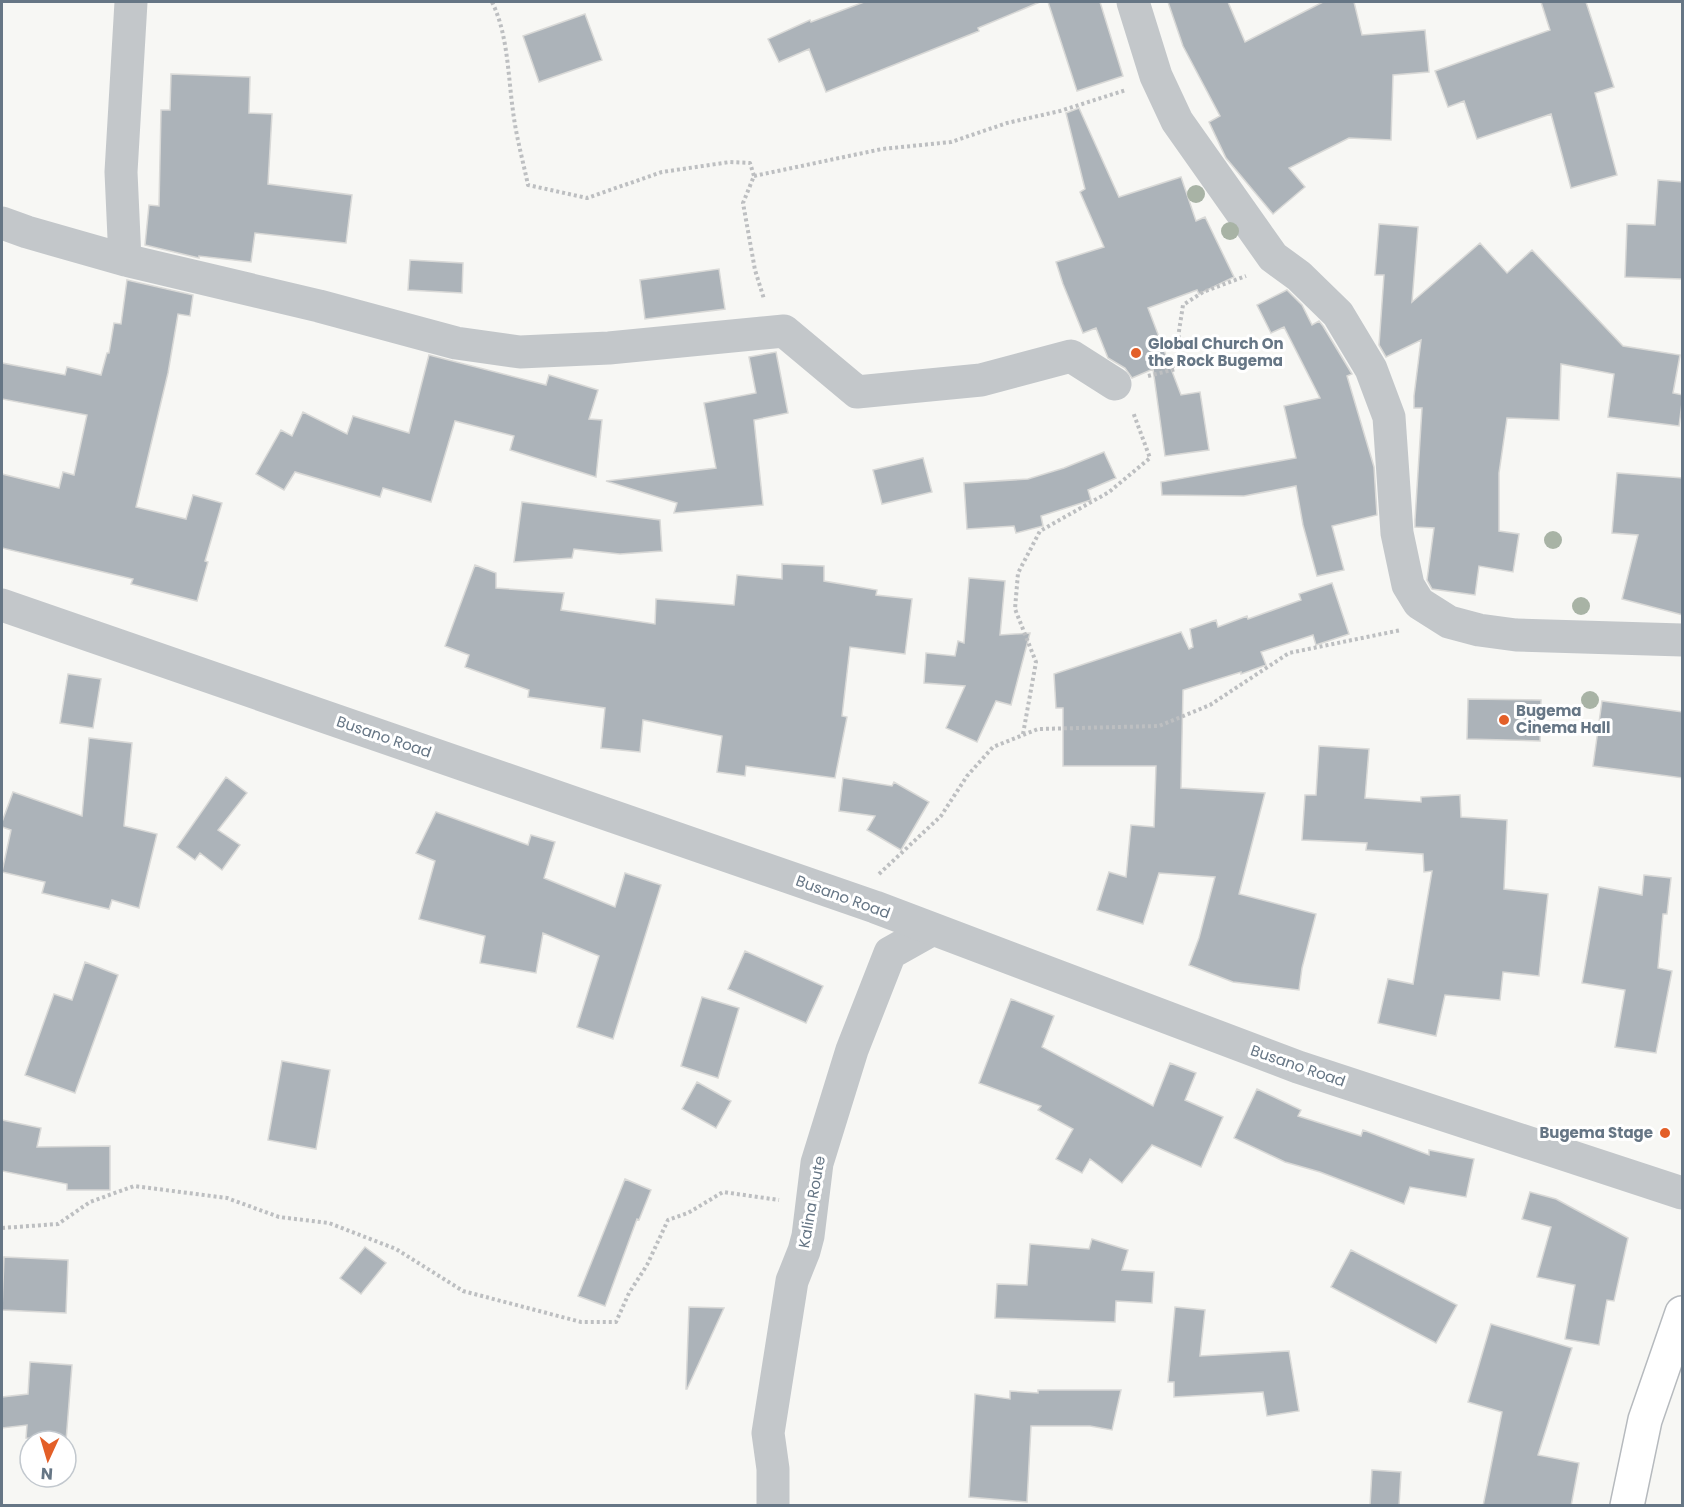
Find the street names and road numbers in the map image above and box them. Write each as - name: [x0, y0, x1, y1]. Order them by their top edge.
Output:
- street label: Busano Road: [334, 710, 434, 763]
- street label: Busano Road: [793, 870, 893, 923]
- street label: Busano Road: [1248, 1039, 1348, 1092]
- street label: Kalina Route: [793, 1154, 830, 1250]

